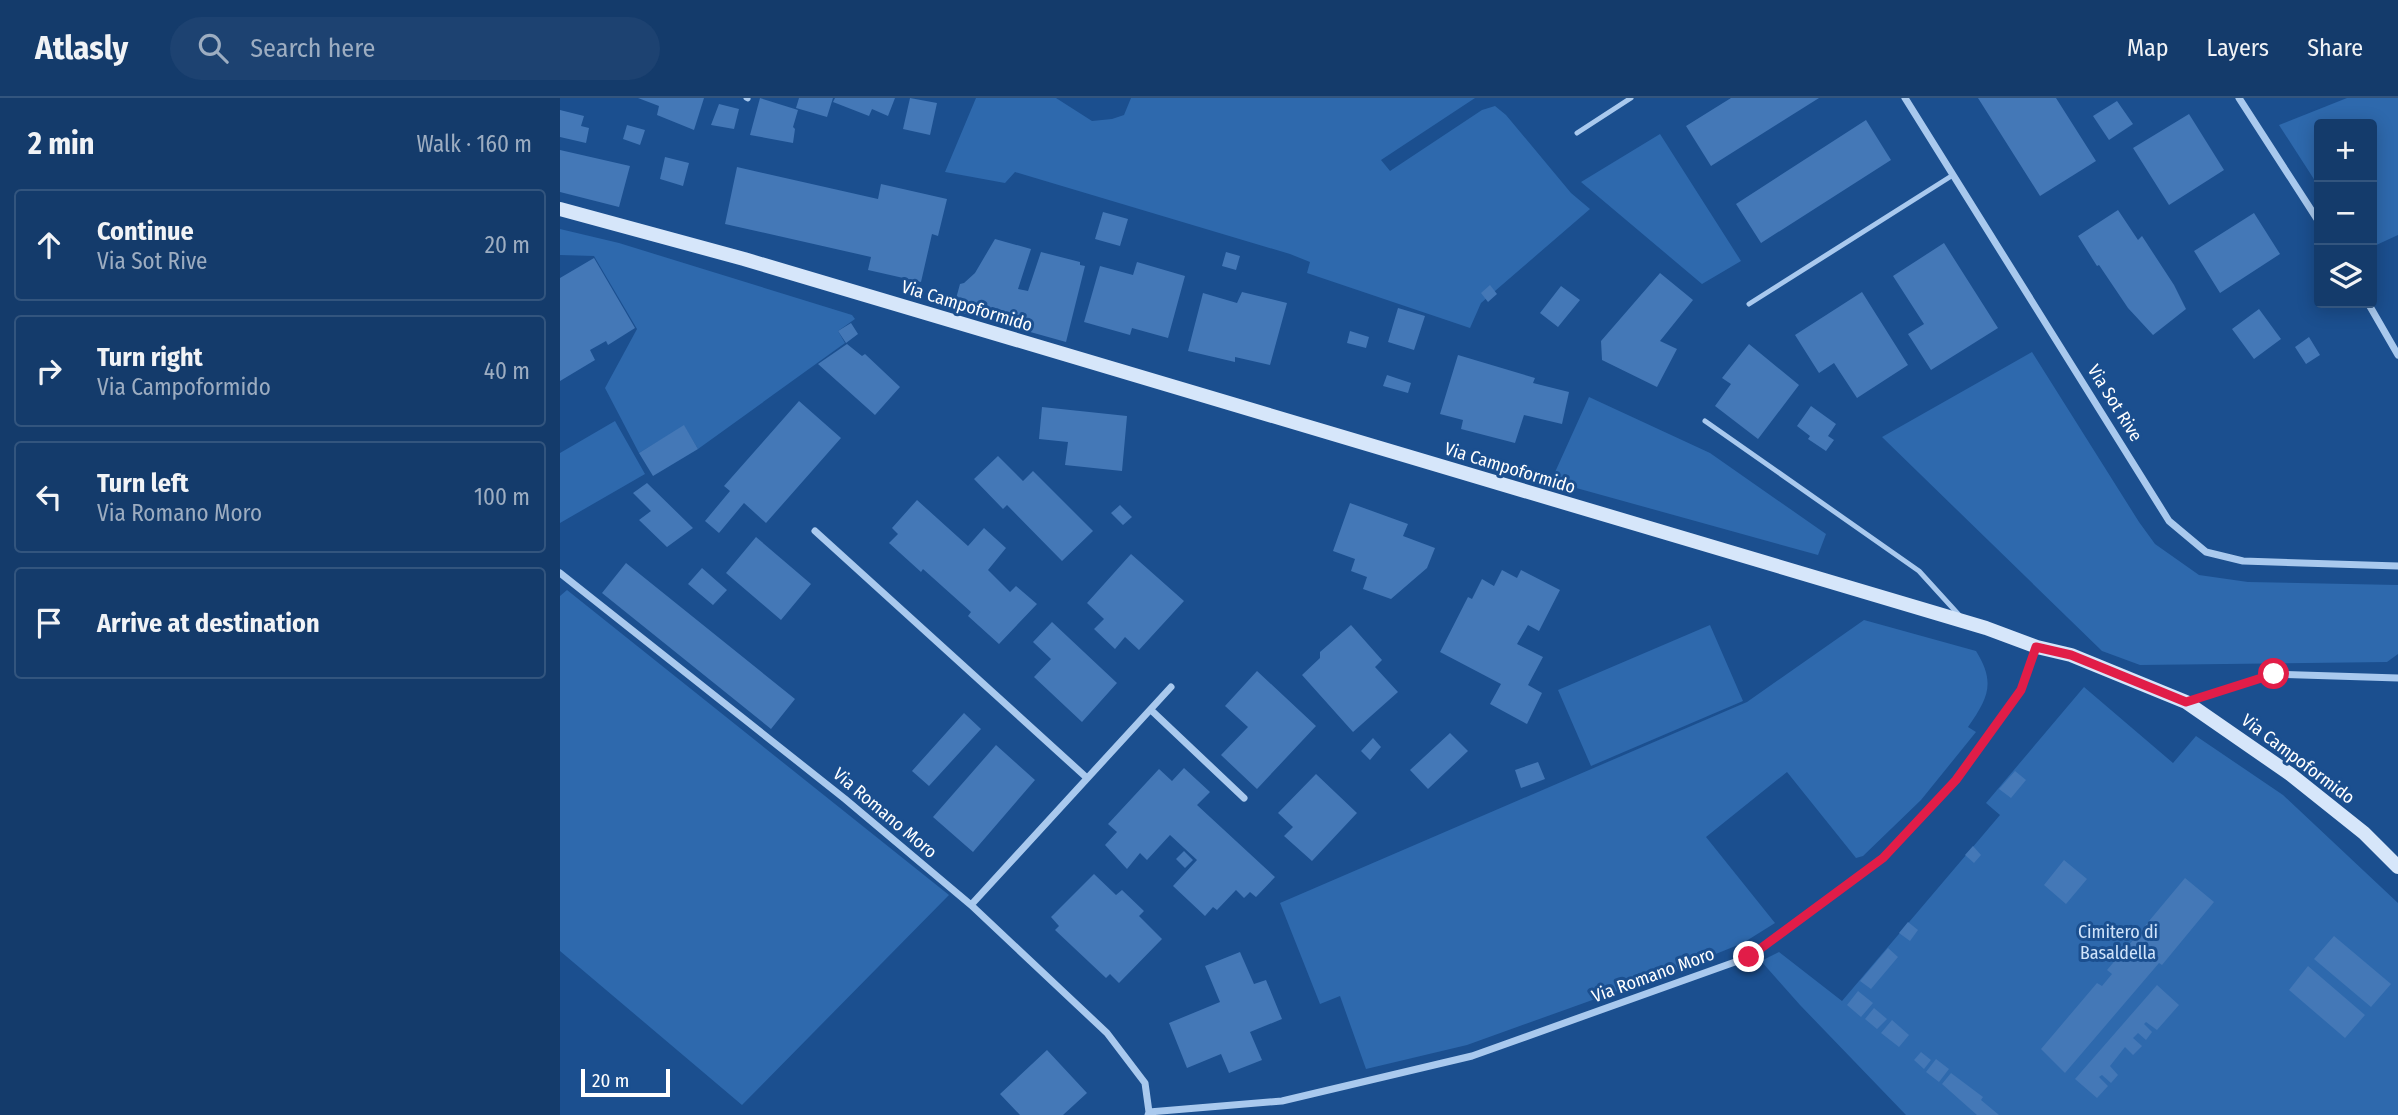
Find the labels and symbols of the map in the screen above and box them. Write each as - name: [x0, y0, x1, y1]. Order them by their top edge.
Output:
- street label: Via Campoformido: [899, 276, 1035, 336]
- street label: Via Sot Rive: [2083, 361, 2147, 446]
- street label: Via Campoformido: [1442, 438, 1578, 498]
- route start: [2258, 658, 2289, 689]
- street label: Via Campoformido: [2237, 709, 2359, 809]
- street label: Via Romano Moro: [828, 763, 942, 863]
- park label: Cimitero di Basaldella: [2078, 921, 2158, 964]
- route end: [1733, 941, 1764, 972]
- street label: Via Romano Moro: [1589, 943, 1717, 1007]
- scale bar: [581, 1066, 670, 1098]

